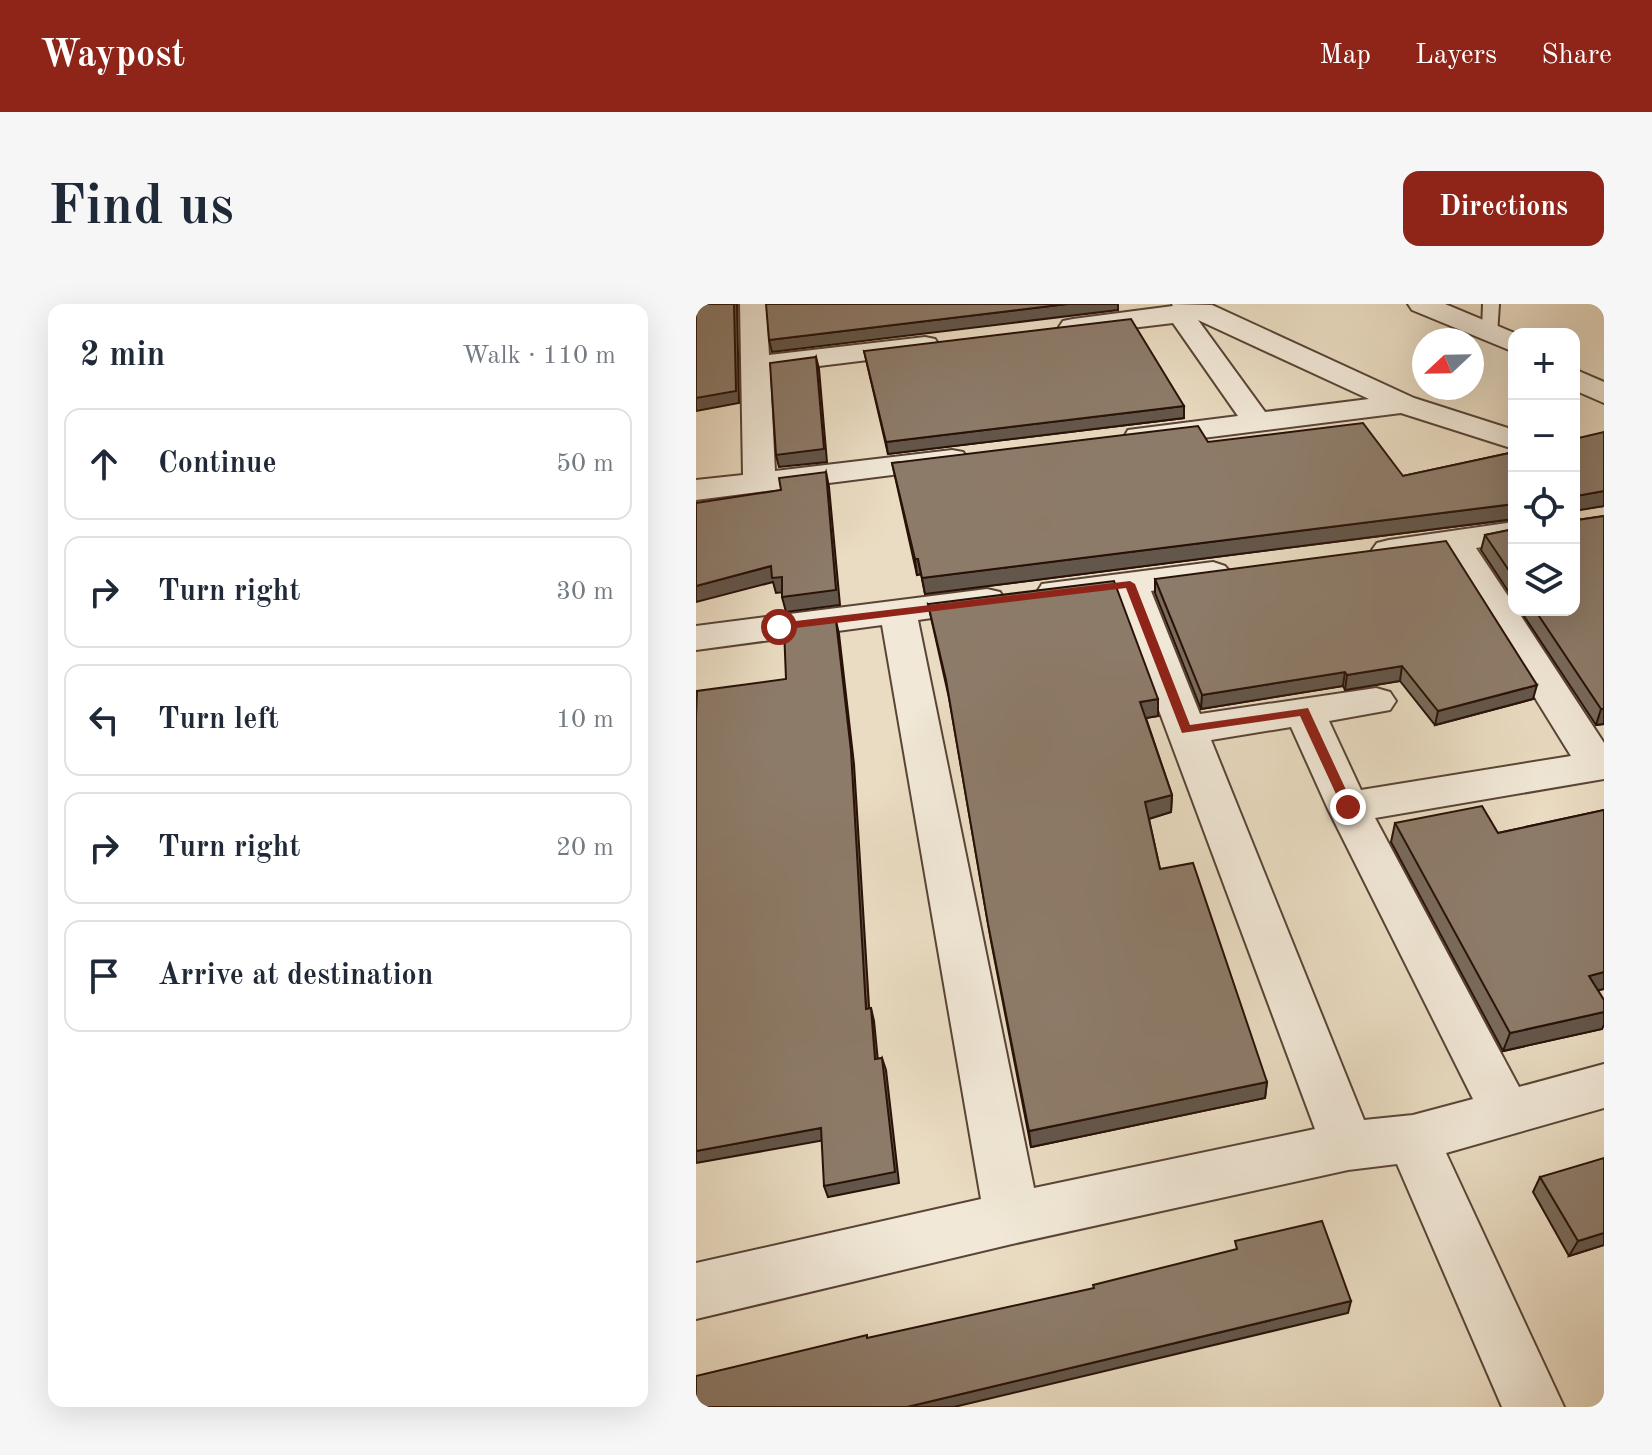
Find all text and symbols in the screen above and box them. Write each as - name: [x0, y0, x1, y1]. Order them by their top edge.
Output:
- text: Waypost: [40, 37, 185, 75]
- text: Map: [1319, 42, 1371, 70]
- text: Layers: [1415, 42, 1497, 70]
- text: Share: [1541, 42, 1612, 70]
- button: Directions: [1403, 171, 1604, 246]
- text: Find us: [48, 180, 234, 236]
- north arrow: [1412, 328, 1484, 400]
- map controls: [1508, 328, 1580, 616]
- button: +: [1508, 328, 1580, 400]
- text: 2 min: [80, 339, 165, 373]
- text: Walk · 110 m: [462, 343, 616, 369]
- button: −: [1508, 400, 1580, 472]
- icon: ahead: [82, 442, 126, 486]
- text: Continue: [158, 449, 277, 479]
- text: 50 m: [556, 451, 614, 477]
- button: locate: [1508, 472, 1580, 544]
- button: layers: [1508, 544, 1580, 616]
- icon: right: [82, 570, 126, 614]
- text: Turn right: [158, 577, 300, 607]
- text: 30 m: [556, 579, 614, 605]
- route start: [761, 609, 797, 645]
- icon: left: [82, 698, 126, 742]
- text: Turn left: [158, 705, 279, 735]
- text: 10 m: [556, 707, 614, 733]
- route end: [1330, 789, 1366, 825]
- icon: right: [82, 826, 126, 870]
- text: Turn right: [158, 833, 300, 863]
- text: 20 m: [556, 835, 614, 861]
- icon: arrive: [82, 954, 126, 998]
- text: Arrive at destination: [158, 961, 433, 991]

